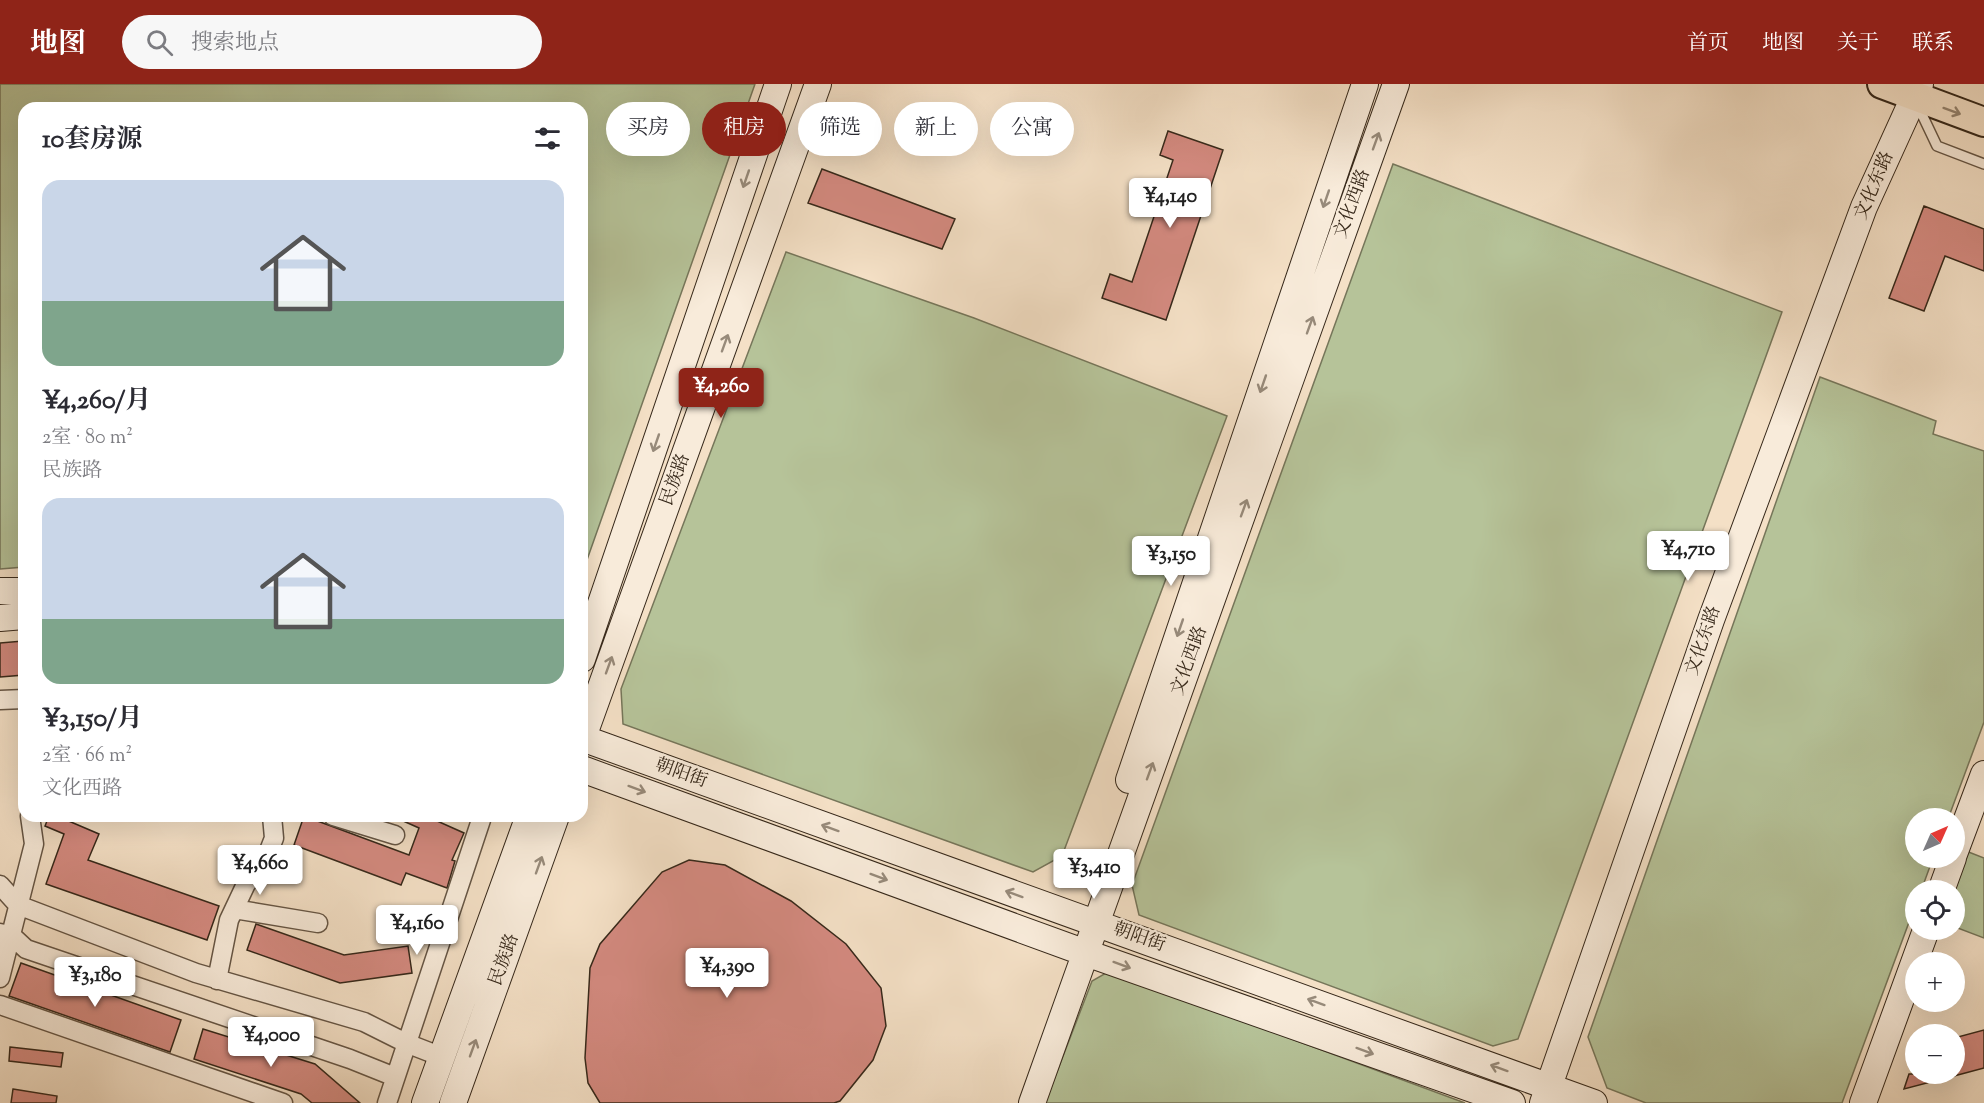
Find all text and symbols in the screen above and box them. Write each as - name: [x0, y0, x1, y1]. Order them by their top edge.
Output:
- search box: [122, 15, 542, 69]
- text: 地图: [30, 25, 86, 65]
- icon: search: [143, 26, 176, 59]
- text: 搜索地点: [191, 28, 279, 60]
- text: 首页: [1687, 29, 1729, 59]
- text: 地图: [1762, 29, 1804, 59]
- text: 关于: [1837, 29, 1879, 59]
- text: 联系: [1912, 29, 1954, 59]
- chip: 买房: [606, 102, 690, 156]
- chip: 租房: [702, 102, 786, 156]
- chip: 筛选: [798, 102, 882, 156]
- chip: 新上: [894, 102, 978, 156]
- chip: 公寓: [990, 102, 1074, 156]
- one-way arrow: [1943, 106, 1961, 117]
- text: 10套房源: [42, 122, 142, 159]
- icon: filters: [531, 122, 564, 155]
- one-way arrow: [1371, 132, 1382, 151]
- street label: 文化东路: [1849, 148, 1901, 224]
- street label: 文化西路: [1328, 166, 1378, 242]
- one-way arrow: [739, 169, 750, 188]
- pin: ¥4,140: [1121, 178, 1219, 229]
- text: ¥4,140: [1143, 183, 1197, 212]
- one-way arrow: [1320, 189, 1331, 208]
- icon: home: [249, 219, 357, 327]
- one-way arrow: [1305, 316, 1316, 335]
- one-way arrow: [720, 334, 731, 353]
- pin: ¥4,260: [672, 368, 770, 419]
- text: ¥4,260: [693, 373, 749, 402]
- one-way arrow: [1257, 374, 1268, 393]
- text: ¥4,260/月: [42, 383, 151, 420]
- text: 2室 · 80 m²: [42, 424, 133, 453]
- one-way arrow: [649, 433, 660, 452]
- street label: 民族路: [655, 450, 697, 510]
- text: 民族路: [42, 457, 102, 486]
- one-way arrow: [1240, 500, 1251, 518]
- pin: ¥4,710: [1639, 531, 1737, 582]
- pin: ¥3,150: [1122, 536, 1220, 587]
- text: ¥4,710: [1661, 536, 1715, 565]
- icon: home: [249, 537, 357, 645]
- text: ¥3,150: [1146, 541, 1196, 570]
- street label: 文化东路: [1680, 603, 1728, 679]
- one-way arrow: [1174, 618, 1185, 637]
- street label: 文化西路: [1165, 623, 1215, 699]
- one-way arrow: [604, 656, 615, 675]
- text: ¥3,150/月: [42, 701, 143, 738]
- text: 2室 · 66 m²: [42, 742, 132, 771]
- street label: 朝阳街: [651, 753, 711, 795]
- one-way arrow: [1146, 762, 1157, 781]
- text: 文化西路: [42, 775, 122, 804]
- one-way arrow: [627, 785, 646, 796]
- north arrow: [1905, 808, 1965, 868]
- map controls: [1905, 808, 1965, 1084]
- one-way arrow: [821, 821, 840, 832]
- pin: ¥4,660: [211, 845, 309, 896]
- pin: ¥3,410: [1045, 849, 1143, 900]
- text: ¥4,660: [232, 850, 288, 879]
- text: ¥3,410: [1067, 854, 1121, 883]
- one-way arrow: [534, 856, 545, 874]
- one-way arrow: [870, 873, 888, 884]
- button: locate: [1905, 880, 1965, 940]
- one-way arrow: [1005, 888, 1024, 899]
- pin: ¥4,160: [368, 905, 466, 956]
- text: ¥4,160: [390, 910, 444, 939]
- street label: 朝阳街: [1109, 917, 1169, 959]
- street label: 民族路: [484, 930, 526, 990]
- pin: ¥4,390: [678, 948, 776, 999]
- button: +: [1905, 952, 1965, 1012]
- text: ¥4,390: [700, 953, 754, 982]
- pin: ¥3,180: [46, 957, 144, 1008]
- one-way arrow: [1112, 960, 1131, 971]
- text: ¥3,180: [68, 962, 122, 991]
- one-way arrow: [1307, 995, 1326, 1006]
- pin: ¥4,000: [222, 1017, 320, 1068]
- text: ¥4,000: [242, 1022, 300, 1051]
- button: −: [1905, 1024, 1965, 1084]
- one-way arrow: [468, 1039, 479, 1058]
- one-way arrow: [1355, 1047, 1374, 1058]
- one-way arrow: [1491, 1061, 1509, 1072]

